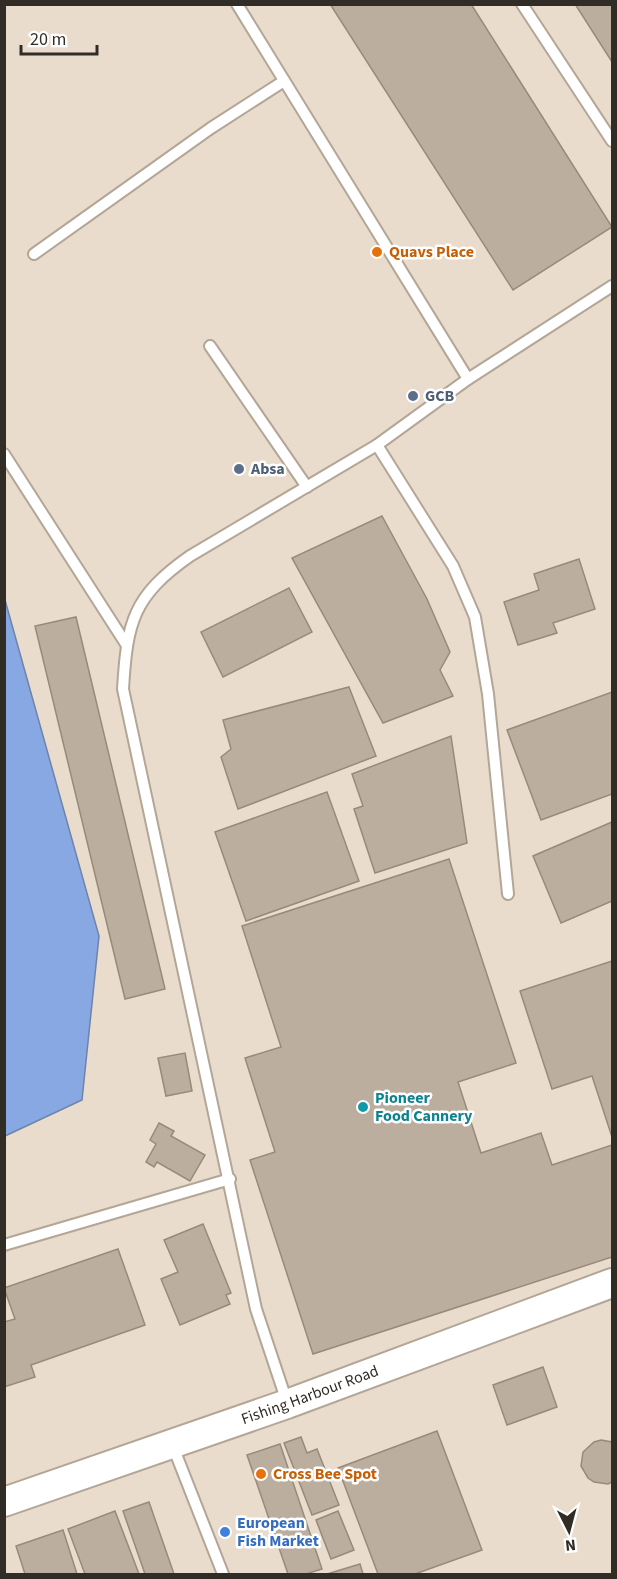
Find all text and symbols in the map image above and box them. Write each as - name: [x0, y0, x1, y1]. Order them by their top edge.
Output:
- scale bar: [21, 18, 98, 56]
- text: 20 m: [30, 27, 66, 52]
- place label: Quavs Place: [389, 241, 474, 263]
- marker: Quavs Place: [370, 245, 384, 259]
- place label: GCB: [425, 385, 455, 407]
- marker: GCB: [406, 389, 420, 403]
- place label: Absa: [250, 458, 285, 480]
- marker: Absa: [232, 462, 246, 476]
- place label: Pioneer Food Cannery: [375, 1087, 473, 1127]
- marker: Pioneer Food Cannery: [356, 1100, 370, 1114]
- street label: Fishing Harbour Road: [238, 1360, 382, 1430]
- place label: Cross Bee Spot: [273, 1463, 377, 1485]
- marker: Cross Bee Spot: [254, 1467, 268, 1481]
- north arrow: [539, 1501, 599, 1561]
- place label: European Fish Market: [237, 1512, 319, 1552]
- marker: European Fish Market: [218, 1525, 232, 1539]
- text: N: [564, 1533, 577, 1556]

